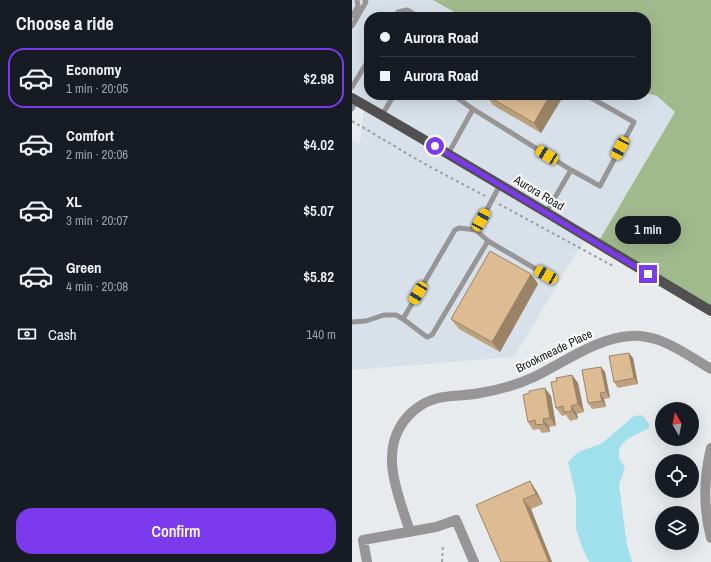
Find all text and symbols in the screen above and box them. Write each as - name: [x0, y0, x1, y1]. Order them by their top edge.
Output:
- text: Choose a ride: [16, 11, 114, 36]
- text: Aurora Road: [404, 27, 479, 48]
- text: Economy: [66, 59, 121, 80]
- icon: car: [18, 60, 54, 96]
- text: Aurora Road: [404, 65, 479, 86]
- text: $2.98: [303, 68, 334, 89]
- text: 1 min · 20:05: [66, 80, 128, 97]
- text: Comfort: [66, 125, 114, 146]
- icon: car: [18, 126, 54, 162]
- text: $4.02: [303, 134, 334, 155]
- car: [609, 135, 631, 161]
- route start: [426, 137, 444, 155]
- car: [534, 144, 560, 166]
- text: 2 min · 20:06: [66, 146, 128, 163]
- street label: Aurora Road: [510, 171, 567, 214]
- text: XL: [66, 191, 82, 212]
- icon: car: [18, 192, 54, 228]
- text: $5.07: [303, 200, 334, 221]
- car: [470, 207, 492, 233]
- text: 3 min · 20:07: [66, 212, 128, 229]
- callout: 1 min: [615, 216, 681, 244]
- text: 1 min: [634, 221, 662, 238]
- text: Green: [66, 257, 102, 278]
- icon: car: [18, 258, 54, 294]
- car: [533, 264, 559, 286]
- route end: [639, 265, 657, 283]
- text: $5.82: [303, 266, 334, 287]
- text: 4 min · 20:08: [66, 278, 128, 295]
- car: [407, 280, 429, 306]
- icon: cash: [16, 323, 38, 345]
- text: Cash: [48, 324, 77, 345]
- text: 140 m: [306, 326, 336, 343]
- street label: Brookmeade Place: [513, 326, 595, 376]
- north arrow: [655, 402, 699, 446]
- map controls: [655, 402, 699, 550]
- button: locate: [655, 454, 699, 498]
- button: layers: [655, 506, 699, 550]
- button: Confirm: [16, 508, 336, 554]

